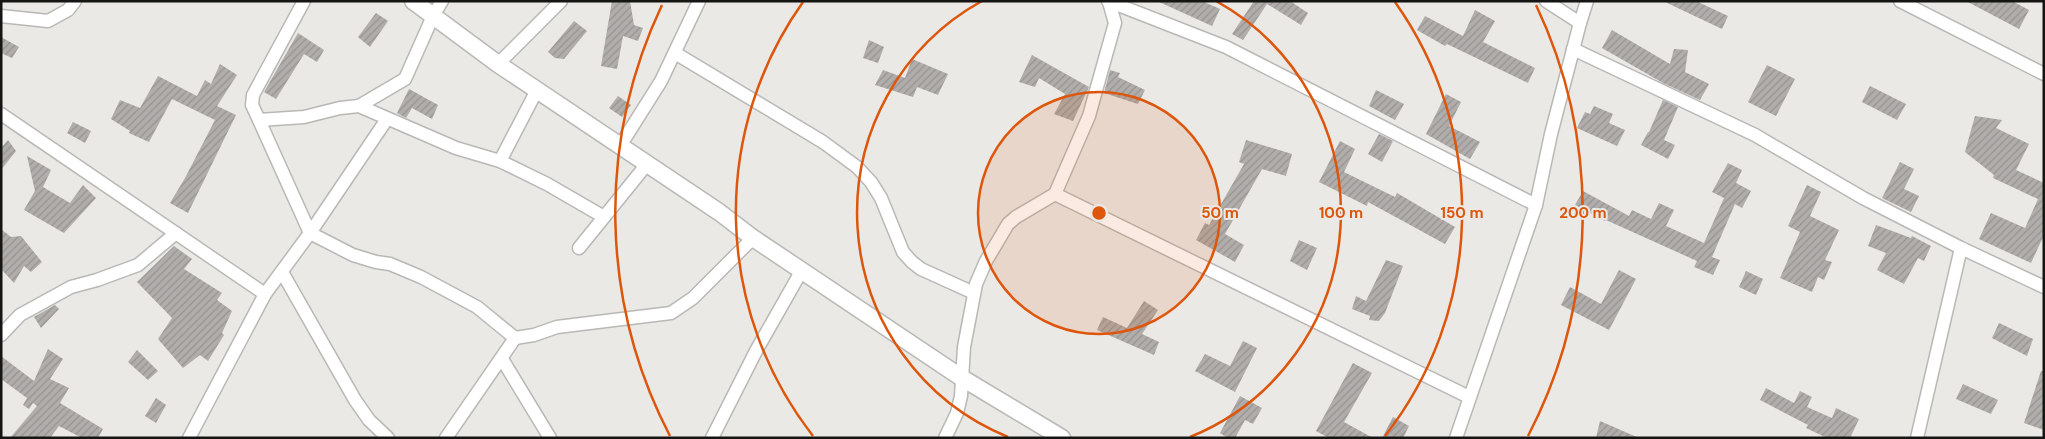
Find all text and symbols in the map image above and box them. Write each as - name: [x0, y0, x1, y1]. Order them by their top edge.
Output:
- text: 50 m: [1201, 203, 1239, 223]
- text: 100 m: [1319, 203, 1363, 223]
- text: 150 m: [1441, 203, 1484, 223]
- text: 200 m: [1559, 203, 1607, 223]
- centre of rings: [1090, 204, 1108, 222]

